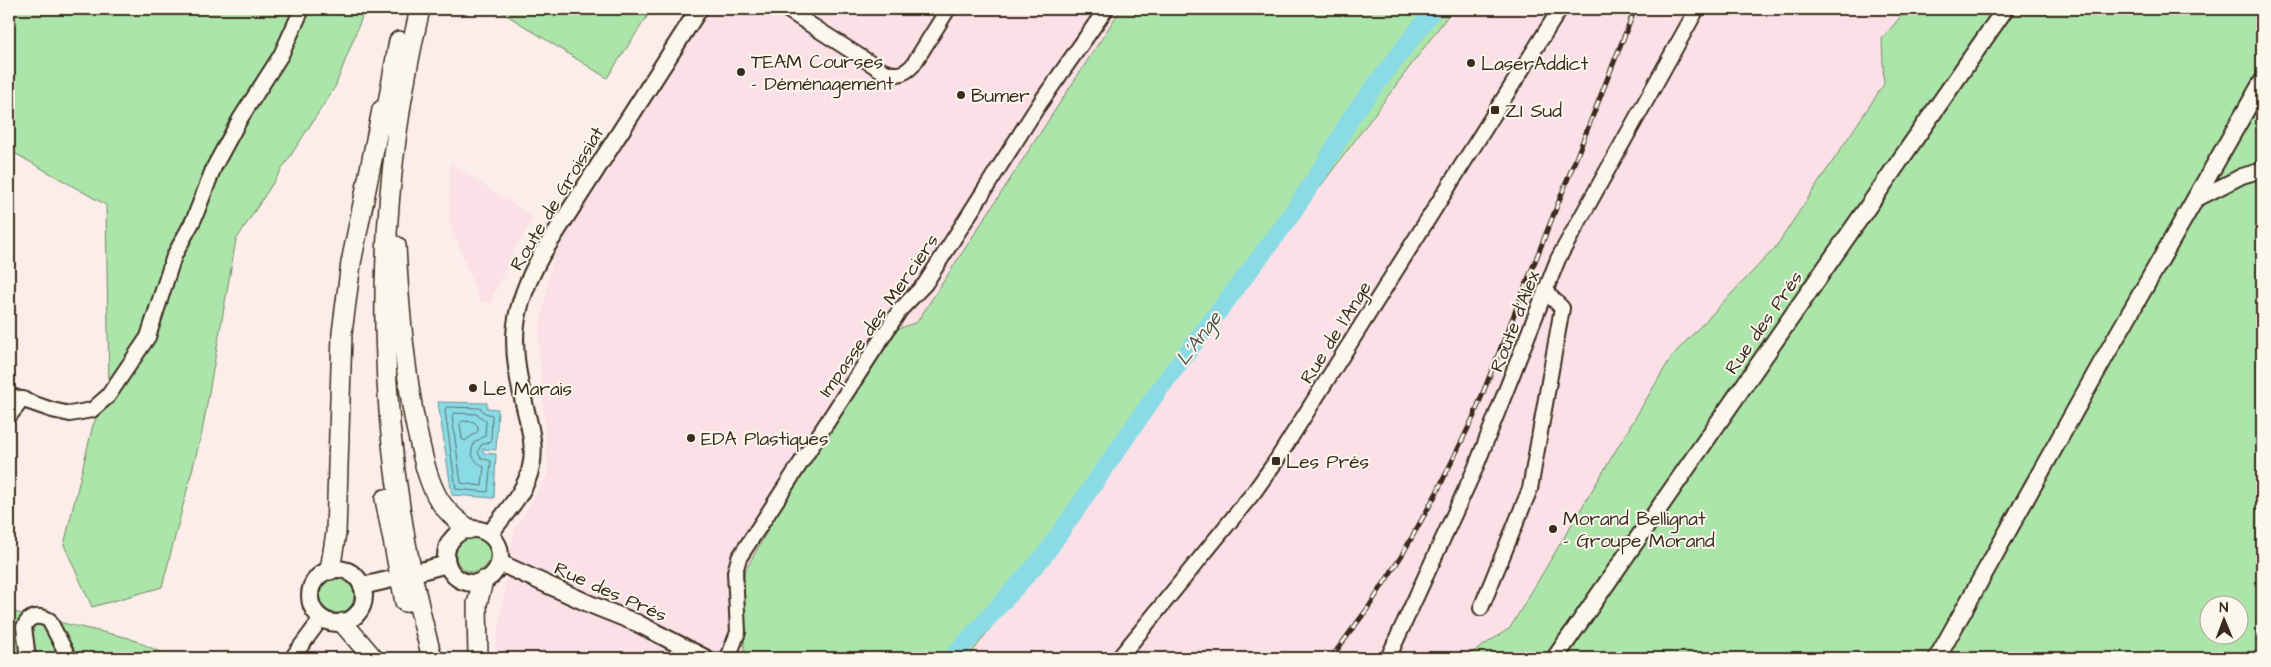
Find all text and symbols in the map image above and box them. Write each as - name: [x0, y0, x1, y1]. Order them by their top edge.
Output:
- place label: TEAM Courses - Déménagement: [751, 49, 894, 99]
- place label: LaserAddict: [1481, 51, 1589, 78]
- marker: LaserAddict: [1465, 57, 1477, 69]
- marker: TEAM Courses - Déménagement: [735, 66, 747, 78]
- place label: Bumer: [971, 83, 1030, 110]
- marker: Bumer: [955, 89, 967, 101]
- place label: ZI Sud: [1505, 98, 1562, 125]
- marker: ZI Sud: [1489, 104, 1501, 116]
- street label: Route de Groissiat: [504, 121, 611, 276]
- street label: Impasse des Merciers: [813, 229, 946, 403]
- street label: Rue des Prés: [1719, 266, 1810, 380]
- street label: Route d'Alex: [1484, 267, 1547, 376]
- street label: Rue de l'Ange: [1294, 276, 1379, 390]
- water label: L'Ange: [1169, 305, 1230, 372]
- place label: Le Marais: [483, 376, 572, 403]
- marker: Le Marais: [467, 382, 479, 394]
- place label: EDA Plastiques: [701, 426, 828, 453]
- marker: EDA Plastiques: [685, 432, 697, 444]
- place label: Les Prés: [1286, 449, 1369, 476]
- marker: Les Prés: [1270, 455, 1282, 467]
- place label: Morand Bellignat - Groupe Morand: [1563, 506, 1715, 555]
- marker: Morand Bellignat - Groupe Morand: [1547, 523, 1559, 535]
- street label: Rue des Prés: [550, 555, 671, 629]
- north arrow: [2198, 594, 2248, 644]
- text: N: [2219, 598, 2229, 618]

